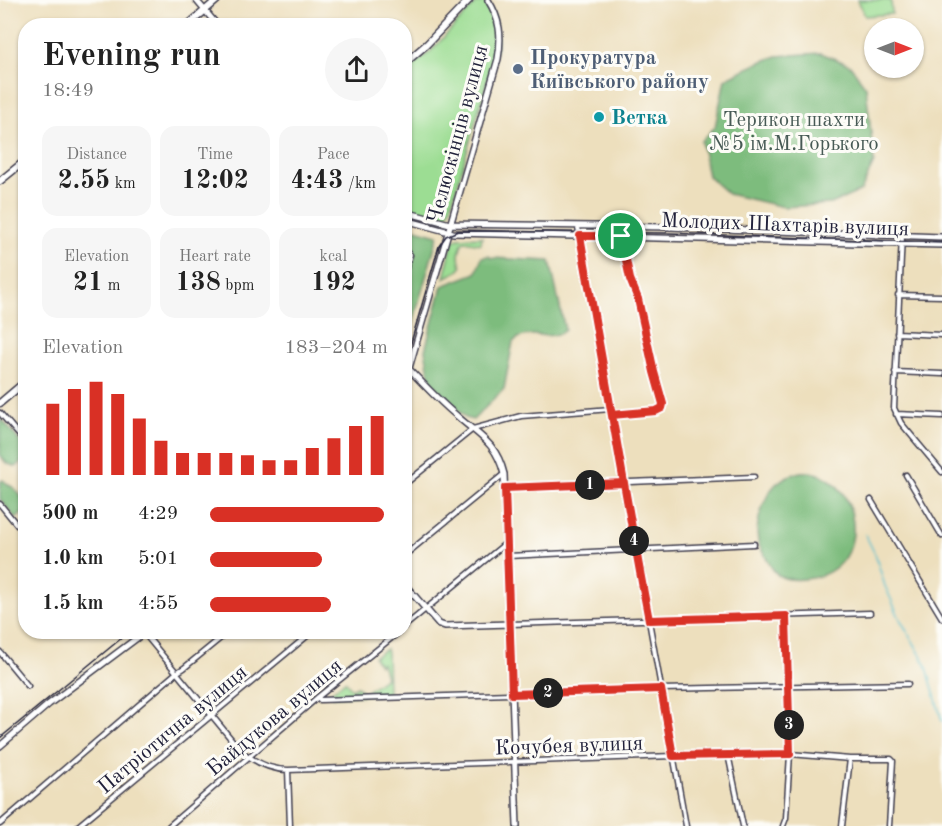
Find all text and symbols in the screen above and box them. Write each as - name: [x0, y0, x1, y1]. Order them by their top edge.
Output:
- north arrow: [864, 18, 924, 78]
- map controls: [864, 18, 924, 78]
- button: share: [325, 38, 388, 101]
- text: Evening run: [42, 40, 221, 73]
- street label: Челюскінців вулиця: [425, 43, 492, 226]
- place label: Прокуратура Київського району: [530, 48, 709, 93]
- marker: Прокуратура Київського району: [511, 62, 525, 76]
- text: 18:49: [42, 81, 94, 101]
- place label: Ветка: [611, 108, 668, 129]
- marker: Ветка: [592, 110, 606, 124]
- park label: Терикон шахти №5 ім.М.Горького: [709, 110, 879, 155]
- text: Distance: [67, 147, 127, 163]
- text: Time: [197, 147, 233, 163]
- text: Pace: [317, 147, 350, 163]
- text: 2.55: [58, 168, 110, 194]
- text: 12:02: [181, 168, 249, 194]
- text: 4:43: [291, 168, 343, 194]
- text: km: [110, 176, 136, 192]
- text: /km: [343, 176, 376, 192]
- pin: [595, 210, 646, 261]
- street label: Молодих Шахтарів вулиця: [660, 211, 910, 240]
- icon: arrive: [604, 219, 637, 252]
- text: Elevation: [64, 249, 129, 265]
- text: Heart rate: [179, 249, 251, 265]
- text: kcal: [320, 249, 347, 265]
- text: 21: [73, 270, 103, 296]
- text: 138: [176, 270, 221, 296]
- text: 192: [311, 270, 356, 296]
- text: m: [103, 278, 120, 294]
- text: bpm: [221, 278, 254, 294]
- text: Elevation: [42, 338, 123, 358]
- text: 183–204 m: [285, 338, 388, 358]
- pin: 1: [575, 470, 605, 500]
- text: 1: [585, 477, 595, 493]
- text: 500 m: [42, 504, 98, 524]
- text: 4:29: [138, 504, 178, 524]
- pin: 4: [619, 526, 649, 556]
- text: 4: [629, 533, 639, 549]
- text: 1.0 km: [42, 549, 104, 569]
- text: 5:01: [138, 549, 178, 569]
- text: 1.5 km: [42, 594, 104, 614]
- text: 4:55: [138, 594, 178, 614]
- street label: Байдукова вулиця: [203, 656, 347, 781]
- street label: Патріотична вулиця: [94, 662, 252, 798]
- pin: 2: [533, 678, 563, 708]
- text: 2: [543, 685, 553, 701]
- pin: 3: [774, 710, 804, 740]
- text: 3: [784, 717, 794, 733]
- street label: Кочубея вулиця: [494, 733, 644, 760]

